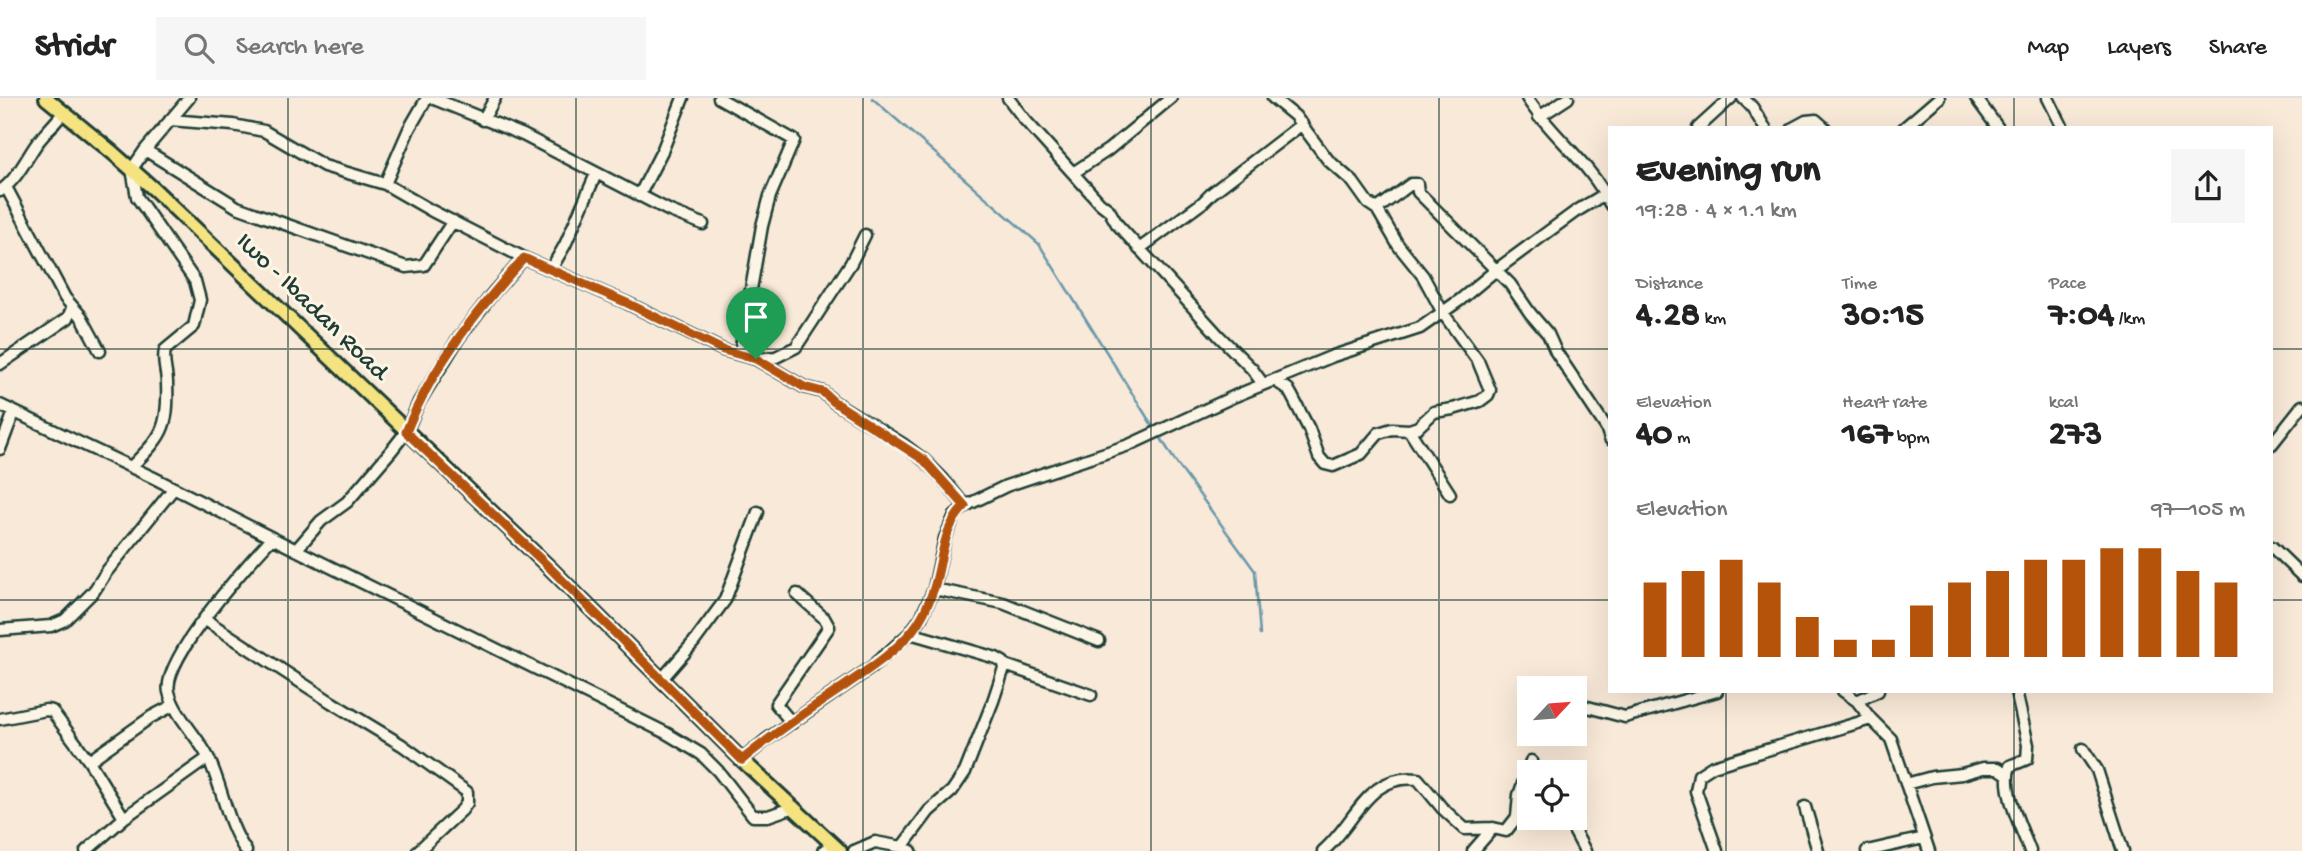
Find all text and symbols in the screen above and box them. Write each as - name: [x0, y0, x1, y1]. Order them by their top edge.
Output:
- search box: [156, 17, 646, 80]
- text: Stridr: [35, 29, 114, 67]
- icon: search: [180, 29, 218, 67]
- text: Search here: [236, 33, 364, 64]
- text: Map: [2027, 34, 2069, 63]
- text: Layers: [2107, 34, 2171, 63]
- text: Share: [2209, 34, 2267, 63]
- button: share: [2171, 149, 2245, 223]
- text: Evening run: [1636, 150, 1820, 194]
- text: 19:28 · 4 × 1.1 km: [1636, 198, 1797, 225]
- street label: Iwo - Ibadan Road: [228, 227, 395, 390]
- text: Distance: [1636, 273, 1703, 296]
- text: Time: [1842, 273, 1877, 296]
- text: Pace: [2049, 273, 2086, 296]
- pin: [726, 287, 786, 359]
- text: 4.28: [1636, 296, 1700, 337]
- text: 30:15: [1842, 296, 1924, 337]
- text: 7:04: [2049, 296, 2114, 337]
- icon: arrive: [737, 298, 775, 336]
- text: km: [1700, 308, 1726, 331]
- text: /km: [2114, 308, 2145, 331]
- text: Elevation: [1636, 392, 1712, 415]
- text: Heart rate: [1842, 392, 1927, 415]
- text: kcal: [2049, 392, 2078, 415]
- text: 40: [1636, 415, 1672, 456]
- text: 167: [1842, 415, 1892, 456]
- text: 273: [2049, 415, 2102, 456]
- text: m: [1672, 427, 1690, 450]
- text: bpm: [1892, 427, 1930, 450]
- text: Elevation: [1636, 497, 1727, 524]
- text: 97–105 m: [2151, 497, 2245, 524]
- north arrow: [1517, 676, 1587, 746]
- map controls: [1517, 676, 1587, 830]
- button: locate: [1517, 760, 1587, 830]

